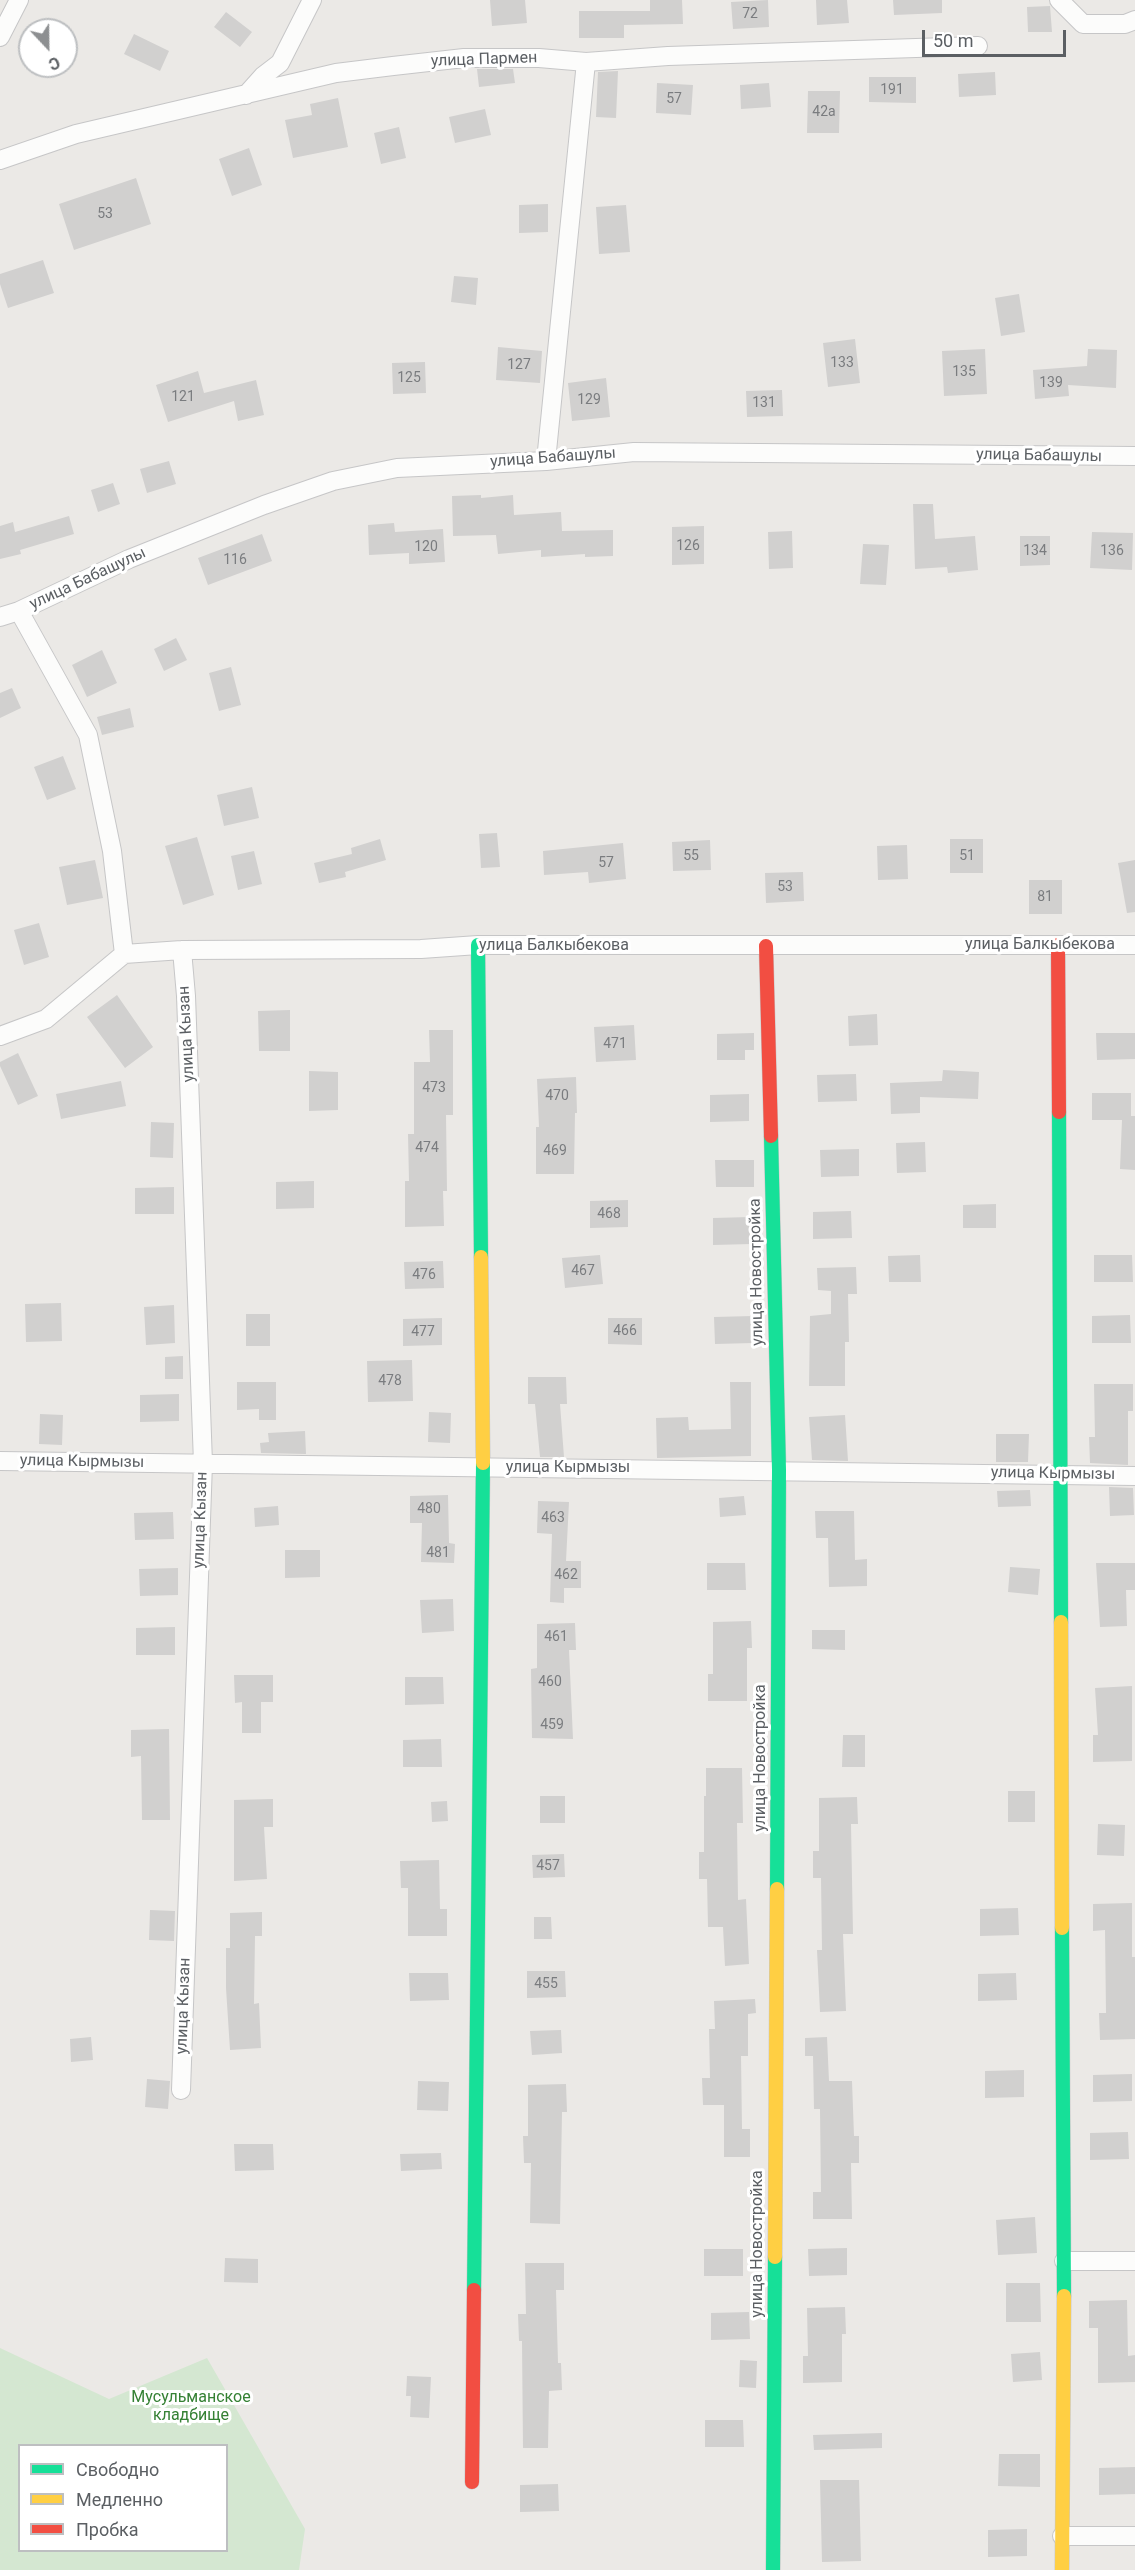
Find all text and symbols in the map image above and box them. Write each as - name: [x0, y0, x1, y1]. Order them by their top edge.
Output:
- house number: 72: [742, 6, 758, 22]
- north arrow: [18, 18, 78, 78]
- scale bar: [925, 18, 1069, 56]
- text: 50 m: [933, 30, 973, 51]
- street label: улица Пармен: [430, 49, 538, 71]
- text: С: [46, 53, 63, 74]
- house number: 191: [880, 82, 904, 98]
- house number: 57: [666, 91, 682, 107]
- house number: 42а: [812, 104, 836, 120]
- house number: 53: [97, 206, 113, 222]
- house number: 133: [830, 355, 854, 371]
- house number: 127: [507, 357, 531, 373]
- house number: 135: [952, 364, 976, 380]
- house number: 125: [397, 370, 421, 386]
- house number: 139: [1039, 375, 1063, 391]
- house number: 121: [171, 389, 195, 405]
- house number: 129: [577, 392, 601, 408]
- house number: 131: [752, 395, 776, 411]
- street label: улица Бабашулы: [489, 444, 617, 472]
- street label: улица Бабашулы: [976, 445, 1102, 467]
- house number: 126: [676, 538, 700, 554]
- house number: 120: [414, 539, 438, 555]
- house number: 134: [1023, 543, 1047, 559]
- house number: 136: [1100, 543, 1124, 559]
- street label: улица Бабашулы: [27, 544, 149, 614]
- house number: 116: [223, 552, 247, 568]
- house number: 55: [683, 848, 699, 864]
- house number: 51: [959, 848, 975, 864]
- house number: 57: [598, 855, 614, 871]
- house number: 53: [777, 879, 793, 895]
- house number: 81: [1037, 889, 1053, 905]
- street label: улица Балкыбекова: [965, 935, 1115, 955]
- street label: улица Балкыбекова: [479, 936, 629, 956]
- street label: улица Кызан: [175, 985, 199, 1083]
- house number: 471: [603, 1036, 627, 1052]
- house number: 473: [422, 1080, 446, 1096]
- house number: 470: [545, 1088, 569, 1104]
- house number: 474: [415, 1140, 439, 1156]
- house number: 469: [543, 1143, 567, 1159]
- street label: улица Новостройка: [746, 1198, 768, 1346]
- house number: 468: [597, 1206, 621, 1222]
- house number: 467: [571, 1263, 595, 1279]
- house number: 476: [412, 1267, 436, 1283]
- house number: 466: [613, 1323, 637, 1339]
- house number: 477: [411, 1324, 435, 1340]
- house number: 478: [378, 1373, 402, 1389]
- street label: улица Кырмызы: [20, 1451, 144, 1473]
- street label: улица Кырмызы: [506, 1458, 630, 1478]
- street label: улица Кырмызы: [991, 1463, 1115, 1485]
- street label: улица Кызан: [190, 1471, 212, 1569]
- house number: 480: [417, 1501, 441, 1517]
- house number: 463: [541, 1510, 565, 1526]
- house number: 481: [426, 1545, 450, 1561]
- house number: 462: [554, 1567, 578, 1583]
- house number: 461: [544, 1629, 568, 1645]
- house number: 460: [538, 1674, 562, 1690]
- street label: улица Новостройка: [751, 1684, 771, 1832]
- house number: 459: [540, 1717, 564, 1733]
- house number: 457: [536, 1858, 560, 1874]
- street label: улица Кызан: [173, 1957, 195, 2055]
- house number: 455: [534, 1976, 558, 1992]
- street label: улица Новостройка: [748, 2170, 768, 2318]
- park label: Мусульманское кладбище: [131, 2388, 251, 2426]
- legend: [18, 2444, 228, 2552]
- text: Свободно: [76, 2459, 159, 2480]
- text: Медленно: [76, 2489, 163, 2510]
- text: Пробка: [76, 2519, 139, 2540]

